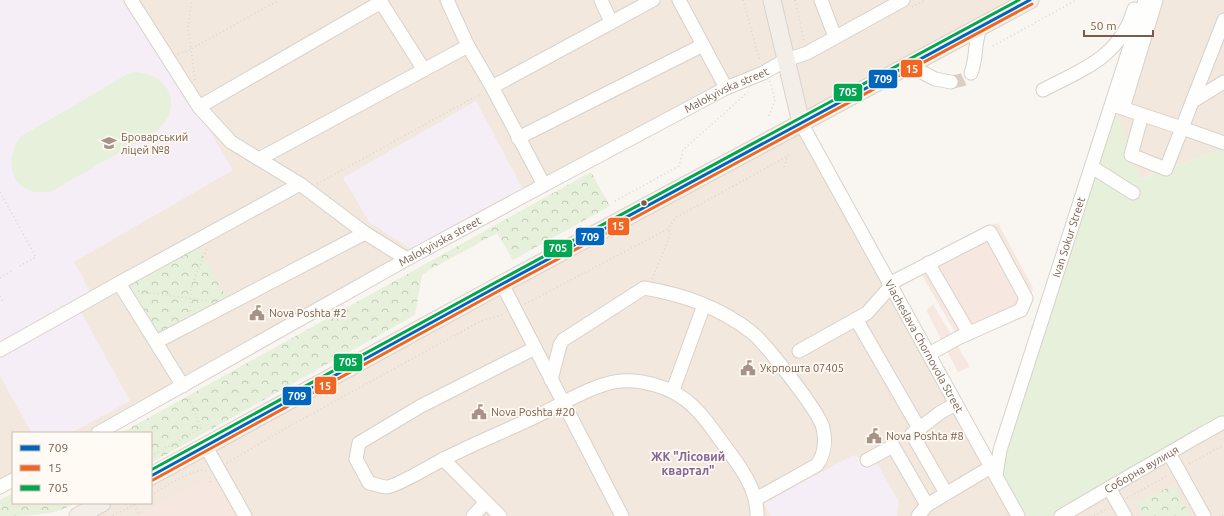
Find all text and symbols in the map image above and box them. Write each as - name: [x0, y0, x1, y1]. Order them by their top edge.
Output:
- scale bar: [1084, 12, 1153, 38]
- text: 50 m: [1090, 19, 1117, 32]
- line badge: 15: [900, 59, 923, 78]
- text: 15: [906, 63, 918, 75]
- street label: Malokyivska street: [682, 65, 771, 115]
- line badge: 709: [868, 69, 898, 89]
- text: 709: [874, 73, 892, 85]
- line badge: 705: [833, 83, 863, 102]
- text: 705: [839, 86, 857, 98]
- place label: Броварський ліцей №8: [121, 131, 188, 156]
- school or university icon: Броварський ліцей №8: [100, 134, 118, 152]
- street label: Ivan Sokur Street: [1050, 195, 1087, 279]
- unlabelled marker: [639, 198, 649, 208]
- street label: Malokyivska street: [397, 214, 484, 268]
- line badge: 15: [607, 217, 630, 236]
- text: 15: [612, 220, 624, 232]
- line badge: 709: [575, 227, 605, 246]
- text: 709: [581, 231, 599, 243]
- line badge: 705: [543, 239, 573, 258]
- text: 705: [549, 242, 567, 254]
- street label: Viacheslava Chornovola Street: [883, 278, 966, 415]
- public building icon: Nova Poshta #2: [248, 304, 266, 322]
- place label: Nova Poshta #2: [269, 307, 347, 319]
- line badge: 705: [333, 353, 363, 372]
- text: 705: [339, 356, 357, 368]
- public building icon: Укрпошта 07405: [739, 359, 757, 377]
- place label: Укрпошта 07405: [760, 362, 844, 374]
- line badge: 15: [314, 376, 337, 395]
- text: 15: [319, 380, 331, 392]
- line badge: 709: [282, 386, 312, 406]
- text: 709: [288, 390, 306, 402]
- public building icon: Nova Poshta #20: [470, 403, 488, 421]
- place label: Nova Poshta #20: [491, 406, 575, 418]
- public building icon: Nova Poshta #8: [865, 427, 883, 445]
- place label: Nova Poshta #8: [886, 430, 964, 442]
- legend: [12, 432, 152, 504]
- text: 709: [48, 441, 68, 454]
- street label: Соборна вулиця: [1102, 443, 1181, 495]
- district label: ЖК "Лісовий квартал": [651, 450, 725, 477]
- text: 15: [48, 461, 62, 474]
- text: 705: [48, 481, 68, 494]

